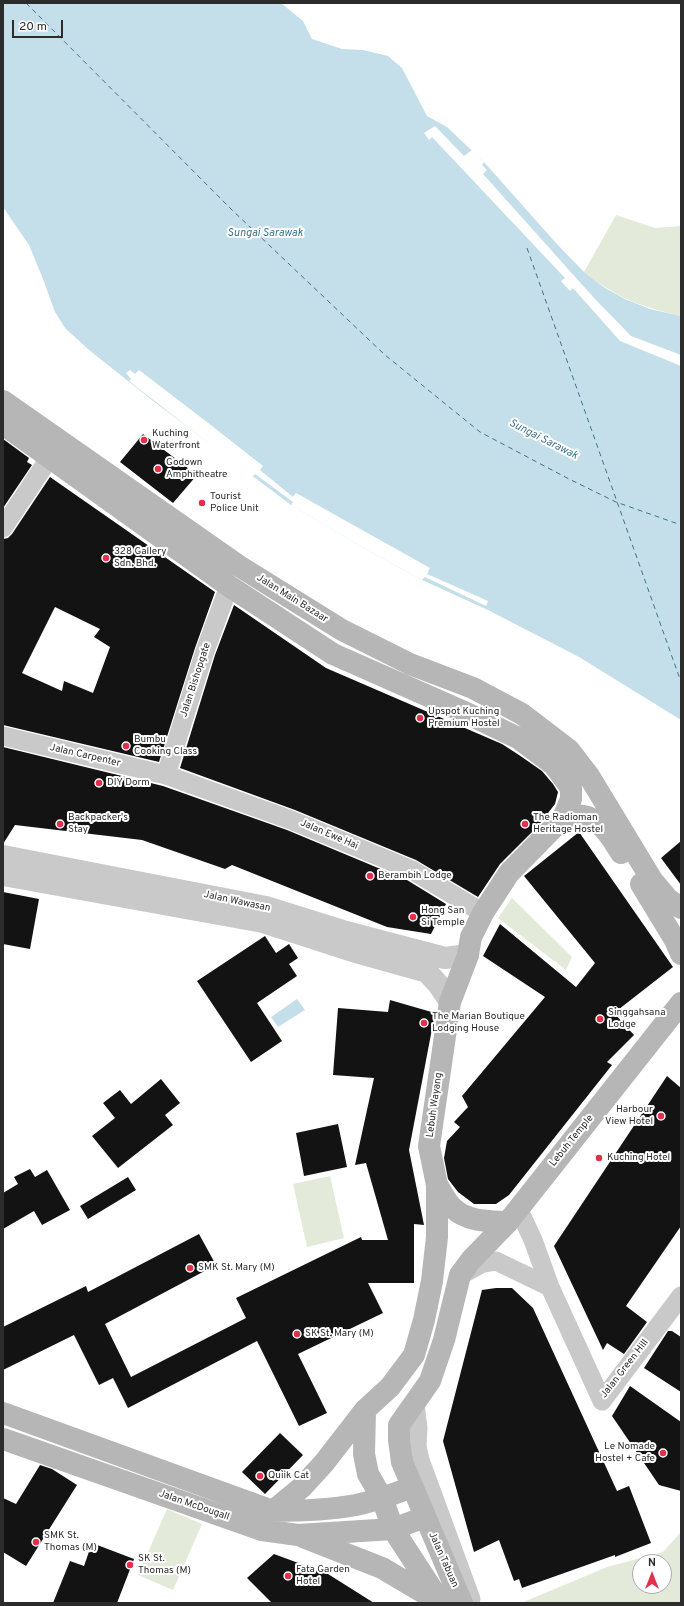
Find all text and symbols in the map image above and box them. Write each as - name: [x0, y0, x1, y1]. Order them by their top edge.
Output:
- scale bar: [14, 12, 65, 38]
- text: 20 m: [19, 19, 47, 35]
- water label: Sungai Sarawak: [227, 227, 303, 241]
- water label: Sungai Sarawak: [506, 417, 580, 463]
- place label: Kuching Waterfront: [152, 428, 200, 452]
- marker: Kuching Waterfront: [139, 435, 149, 445]
- place label: Godown Amphitheatre: [166, 457, 227, 480]
- marker: Godown Amphitheatre: [153, 464, 163, 474]
- place label: Tourist Police Unit: [210, 491, 259, 514]
- marker: Tourist Police Unit: [197, 498, 207, 508]
- place label: 328 Gallery Sdn. Bhd.: [114, 546, 167, 570]
- marker: 328 Gallery Sdn. Bhd.: [101, 553, 111, 563]
- street label: Jalan Main Bazaar: [254, 572, 330, 626]
- street label: Jalan Bishopgate: [178, 641, 214, 719]
- place label: Upspot Kuching Premium Hostel: [428, 706, 500, 730]
- marker: Upspot Kuching Premium Hostel: [415, 713, 425, 723]
- place label: Bumbu Cooking Class: [134, 734, 197, 758]
- marker: Bumbu Cooking Class: [121, 741, 131, 751]
- street label: Jalan Carpenter: [48, 742, 122, 770]
- place label: DIY Dorm: [107, 777, 150, 789]
- marker: DIY Dorm: [94, 778, 104, 788]
- place label: Backpacker's Stay: [68, 812, 128, 836]
- place label: The Radioman Heritage Hostel: [533, 812, 603, 836]
- street label: Jalan Ewe Hai: [298, 817, 360, 853]
- marker: Backpacker's Stay: [55, 819, 65, 829]
- marker: The Radioman Heritage Hostel: [520, 819, 530, 829]
- place label: Berambih Lodge: [378, 870, 452, 882]
- marker: Berambih Lodge: [365, 871, 375, 881]
- street label: Jalan Wawasan: [203, 889, 271, 915]
- place label: Hong San Si Temple: [421, 905, 465, 928]
- marker: Hong San Si Temple: [408, 912, 418, 922]
- place label: Singgahsana Lodge: [608, 1007, 665, 1030]
- place label: The Marian Boutique Lodging House: [432, 1011, 525, 1034]
- marker: Singgahsana Lodge: [595, 1014, 605, 1024]
- marker: The Marian Boutique Lodging House: [419, 1018, 429, 1028]
- street label: Lebuh Wayang: [425, 1072, 445, 1138]
- place label: Harbour View Hotel: [605, 1104, 653, 1128]
- marker: Harbour View Hotel: [656, 1111, 666, 1121]
- street label: Lebuh Temple: [548, 1113, 596, 1169]
- place label: Kuching Hotel: [607, 1152, 670, 1164]
- marker: Kuching Hotel: [594, 1153, 604, 1163]
- place label: SMK St. Mary (M): [198, 1262, 275, 1274]
- marker: SMK St. Mary (M): [185, 1263, 195, 1273]
- place label: SK St. Mary (M): [305, 1328, 374, 1340]
- marker: SK St. Mary (M): [292, 1329, 302, 1339]
- street label: Jalan Green Hill: [598, 1337, 652, 1401]
- place label: Le Nomade Hostel + Cafe: [595, 1441, 655, 1464]
- marker: Le Nomade Hostel + Cafe: [658, 1448, 668, 1458]
- place label: Quiik Cat: [268, 1470, 309, 1482]
- marker: Quiik Cat: [255, 1471, 265, 1481]
- street label: Jalan McDougall: [157, 1488, 231, 1524]
- place label: SMK St. Thomas (M): [44, 1530, 97, 1554]
- street label: Jalan Tabuan: [425, 1530, 461, 1590]
- marker: SMK St. Thomas (M): [31, 1537, 41, 1547]
- place label: SK St. Thomas (M): [138, 1553, 191, 1576]
- north arrow: [632, 1554, 672, 1594]
- text: N: [648, 1556, 656, 1570]
- marker: SK St. Thomas (M): [125, 1560, 135, 1570]
- place label: Fata Garden Hotel: [296, 1564, 350, 1588]
- marker: Fata Garden Hotel: [283, 1571, 293, 1581]

